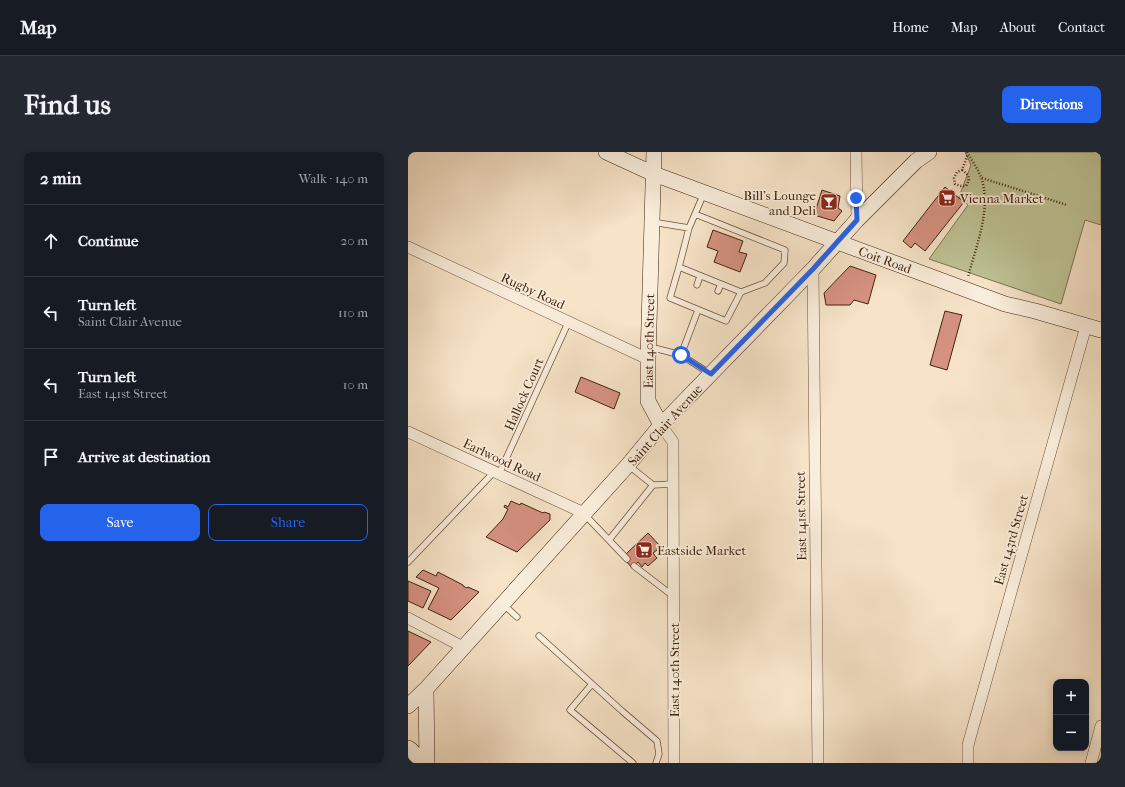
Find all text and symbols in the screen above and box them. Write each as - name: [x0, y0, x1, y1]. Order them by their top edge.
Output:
- text: Map: [20, 17, 56, 39]
- text: Home: [892, 19, 929, 36]
- text: Map: [951, 19, 978, 36]
- text: About: [1000, 19, 1036, 36]
- text: Contact: [1058, 19, 1105, 36]
- button: Directions: [1002, 86, 1101, 123]
- text: Find us: [24, 88, 111, 121]
- text: 2 min: [40, 168, 81, 188]
- text: Walk · 140 m: [299, 171, 368, 186]
- place label: Bill's Lounge and Deli: [744, 188, 817, 218]
- supermarket icon: Vienna Market: [937, 188, 957, 208]
- route end: [847, 189, 865, 207]
- place label: Vienna Market: [959, 191, 1044, 206]
- bar icon: Bill's Lounge and Deli: [819, 192, 839, 212]
- icon: ahead: [40, 230, 62, 252]
- text: Continue: [78, 232, 138, 250]
- text: 20 m: [341, 233, 368, 248]
- street label: Coit Road: [856, 243, 914, 277]
- street label: Rugby Road: [499, 270, 568, 313]
- street label: East 140th Street: [641, 293, 657, 388]
- text: Turn left: [78, 296, 136, 314]
- icon: left: [40, 302, 62, 324]
- text: 110 m: [338, 305, 368, 320]
- text: Saint Clair Avenue: [78, 314, 182, 329]
- route start: [672, 346, 690, 364]
- street label: Hallock Court: [501, 355, 547, 433]
- text: Turn left: [78, 368, 136, 386]
- icon: left: [40, 374, 62, 396]
- text: 10 m: [343, 377, 368, 392]
- street label: Saint Clair Avenue: [625, 381, 706, 469]
- text: East 141st Street: [78, 386, 168, 401]
- street label: Earlwood Road: [461, 435, 544, 485]
- icon: arrive: [40, 446, 62, 468]
- text: Arrive at destination: [78, 448, 210, 466]
- street label: East 141st Street: [793, 471, 809, 561]
- street label: East 143rd Street: [991, 493, 1031, 587]
- button: Save: [40, 504, 200, 541]
- button: Share: [208, 504, 368, 541]
- supermarket icon: Eastside Market: [634, 540, 654, 560]
- place label: Eastside Market: [657, 543, 746, 558]
- street label: East 140th Street: [667, 622, 682, 717]
- map controls: [1053, 679, 1089, 751]
- button: +: [1053, 679, 1089, 715]
- button: −: [1053, 715, 1089, 751]

